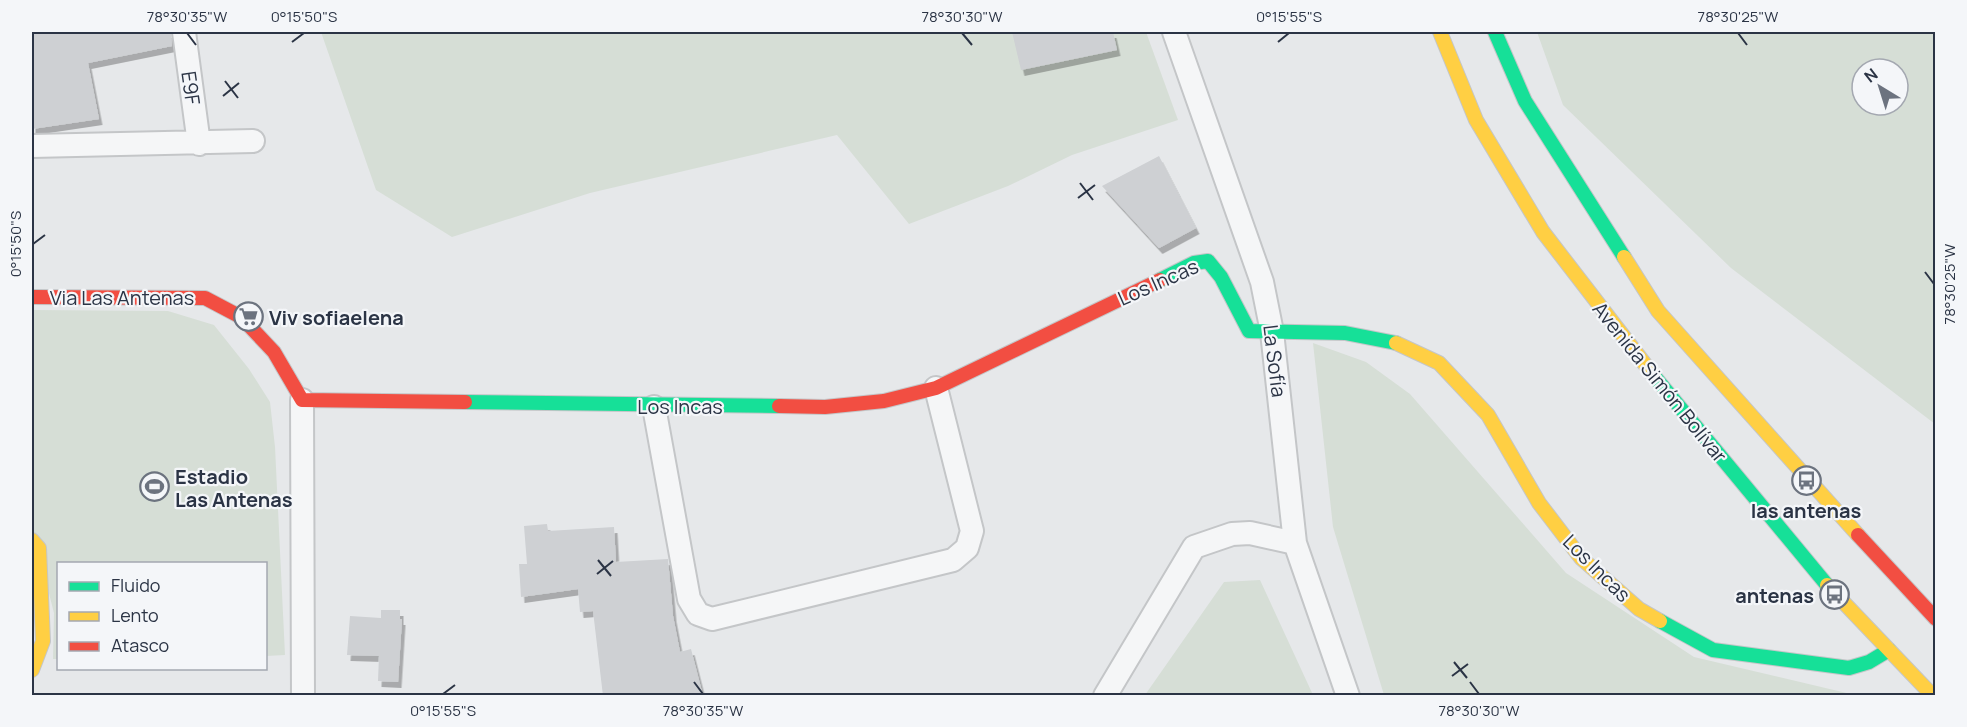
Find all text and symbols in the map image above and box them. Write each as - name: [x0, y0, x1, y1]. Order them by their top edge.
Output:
- text: 78°30'35"W: [147, 6, 227, 27]
- text: 0°15'50"S: [271, 6, 337, 27]
- text: 78°30'30"W: [922, 6, 1003, 27]
- text: 0°15'55"S: [1256, 6, 1322, 27]
- text: 78°30'25"W: [1698, 6, 1778, 27]
- north arrow: [1850, 57, 1910, 117]
- text: N: [1859, 63, 1882, 87]
- street label: E9F: [175, 69, 207, 107]
- text: 0°15'50"S: [5, 211, 26, 277]
- text: 78°30'25"W: [1939, 244, 1960, 324]
- street label: Los Incas: [1113, 252, 1203, 312]
- street label: Via Las Antenas: [50, 284, 194, 311]
- street label: Avenida Simón Bolívar: [1587, 296, 1733, 468]
- supermarket icon: Viv sofiaelena: [232, 301, 264, 333]
- place label: Viv sofiaelena: [269, 304, 404, 331]
- street label: La Sofía: [1257, 323, 1293, 399]
- street label: Los Incas: [637, 393, 723, 420]
- place label: Estadio Las Antenas: [175, 463, 293, 513]
- bus stop icon: las antenas: [1790, 464, 1822, 496]
- sports icon: Estadio Las Antenas: [138, 471, 170, 503]
- place label: las antenas: [1751, 497, 1862, 524]
- street label: Los Incas: [1557, 528, 1637, 608]
- legend: [57, 562, 267, 670]
- text: Fluido: [111, 573, 160, 597]
- bus stop icon: antenas: [1819, 579, 1851, 611]
- place label: antenas: [1735, 582, 1814, 609]
- text: Lento: [111, 603, 159, 627]
- text: Atasco: [111, 633, 169, 657]
- text: 0°15'55"S: [410, 700, 476, 721]
- text: 78°30'35"W: [663, 700, 743, 721]
- text: 78°30'30"W: [1439, 700, 1520, 721]

